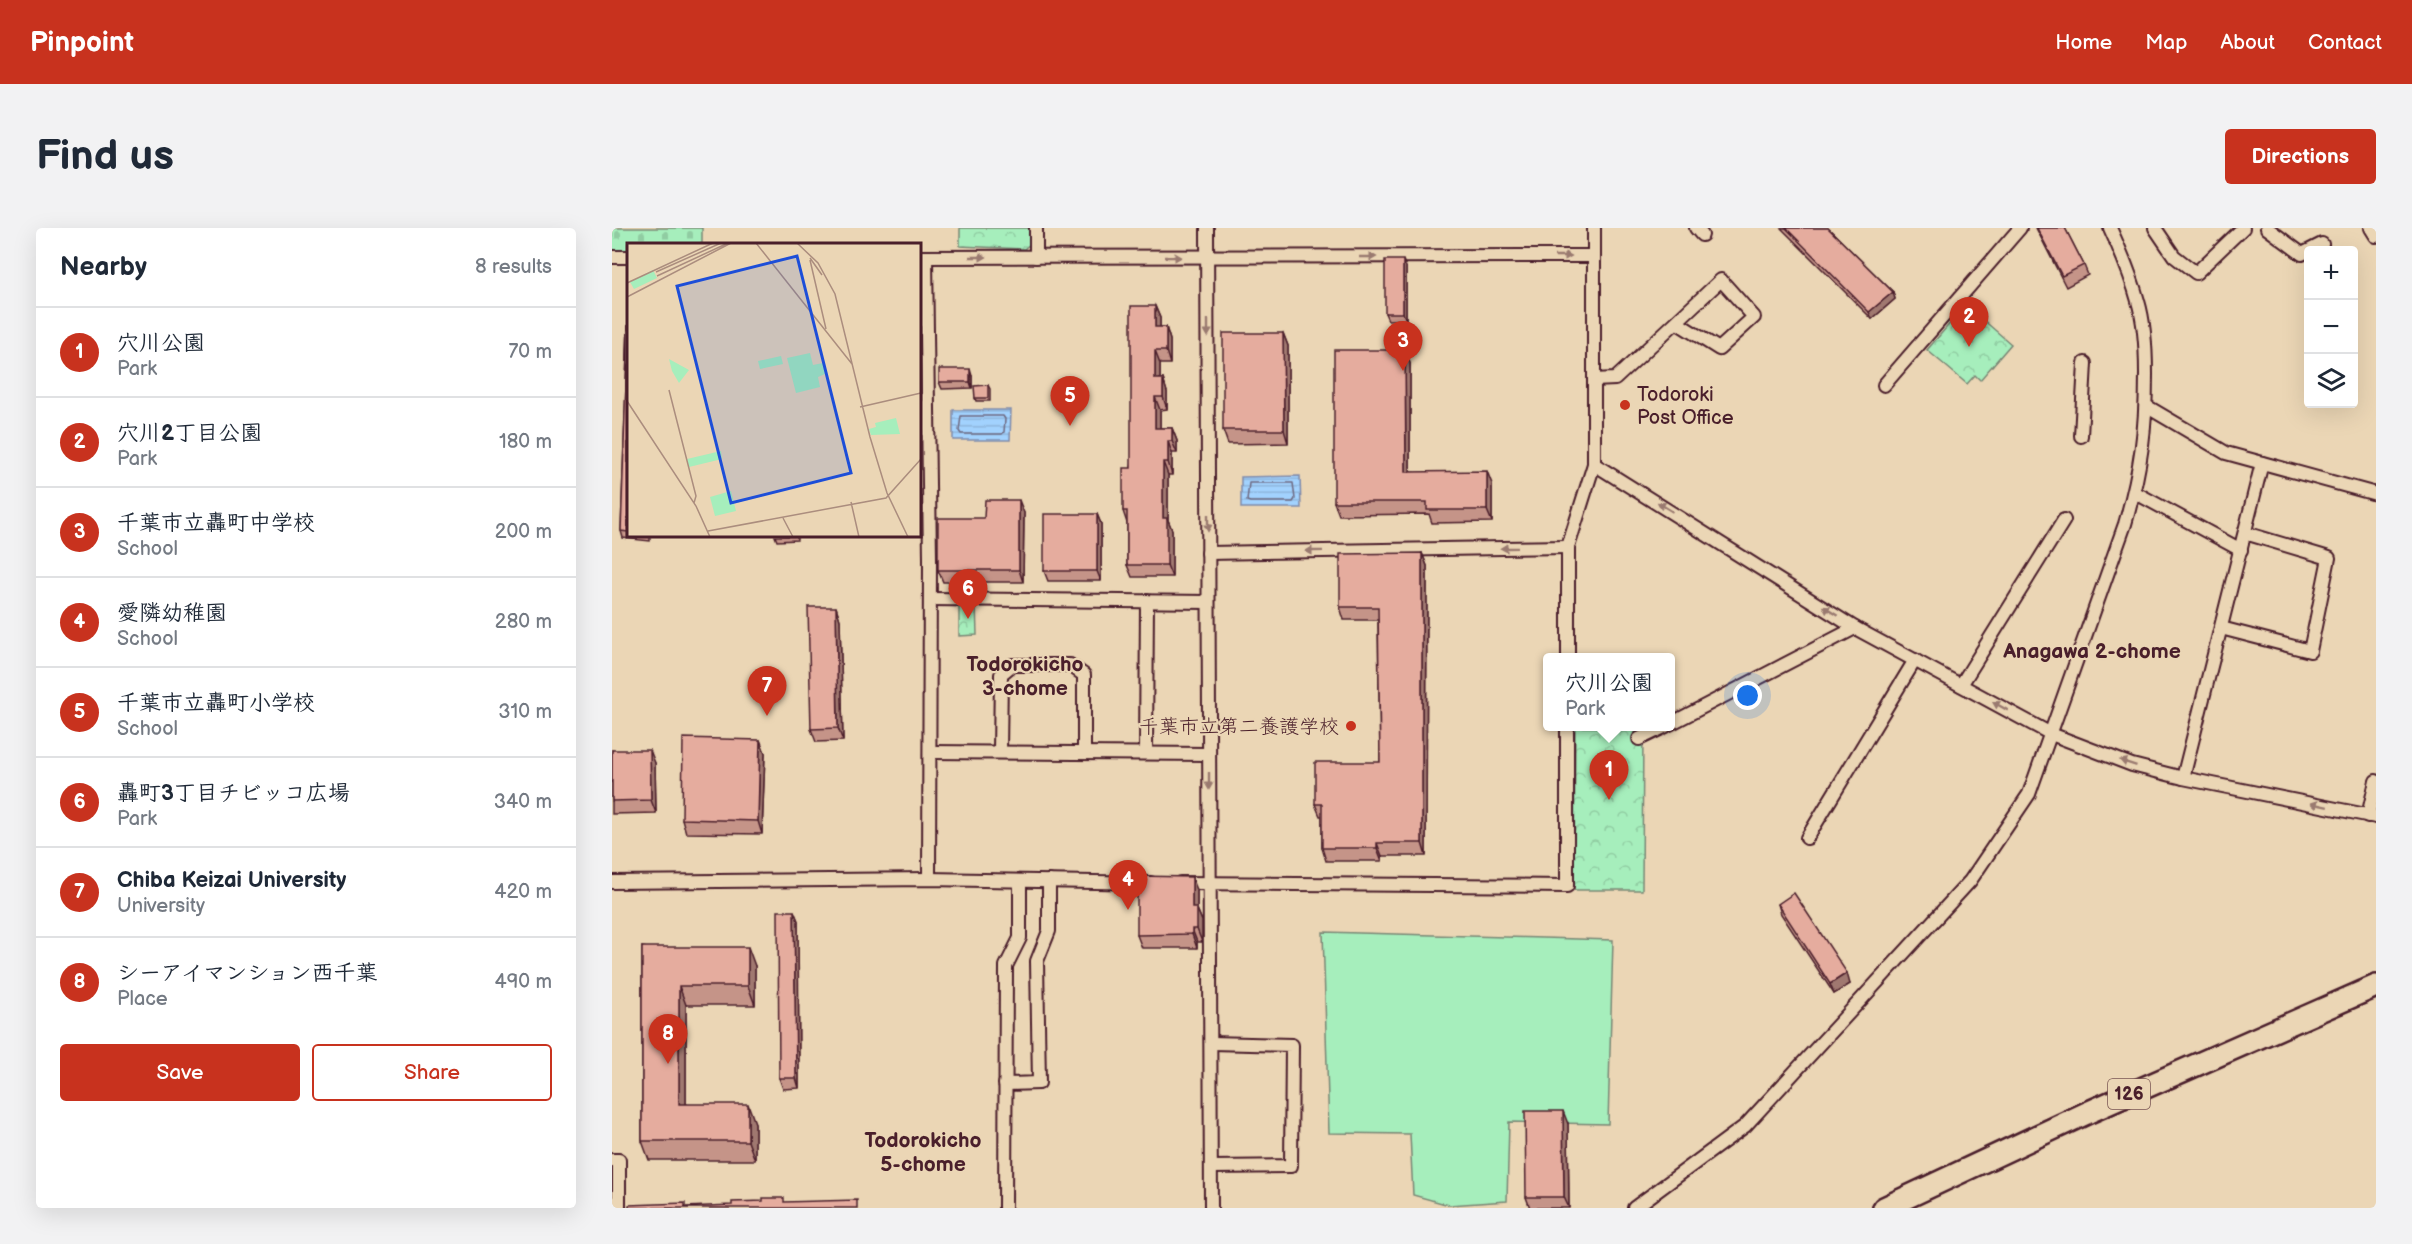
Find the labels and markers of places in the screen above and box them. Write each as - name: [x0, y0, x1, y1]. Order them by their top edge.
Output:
- pin: 2: [1950, 298, 1988, 347]
- pin: 3: [1384, 322, 1422, 371]
- pin: 5: [1050, 376, 1090, 426]
- place label: Todoroki Post Office: [1637, 383, 1734, 430]
- marker: Todoroki Post Office: [1618, 398, 1632, 412]
- pin: 6: [948, 570, 988, 619]
- pin: 7: [748, 666, 786, 716]
- place label: 千葉市立第二養護学校: [1139, 715, 1339, 739]
- marker: 千葉市立第二養護学校: [1344, 719, 1358, 733]
- pin: 1: [1590, 750, 1628, 800]
- pin: 4: [1108, 860, 1148, 910]
- pin: 8: [648, 1014, 688, 1064]

